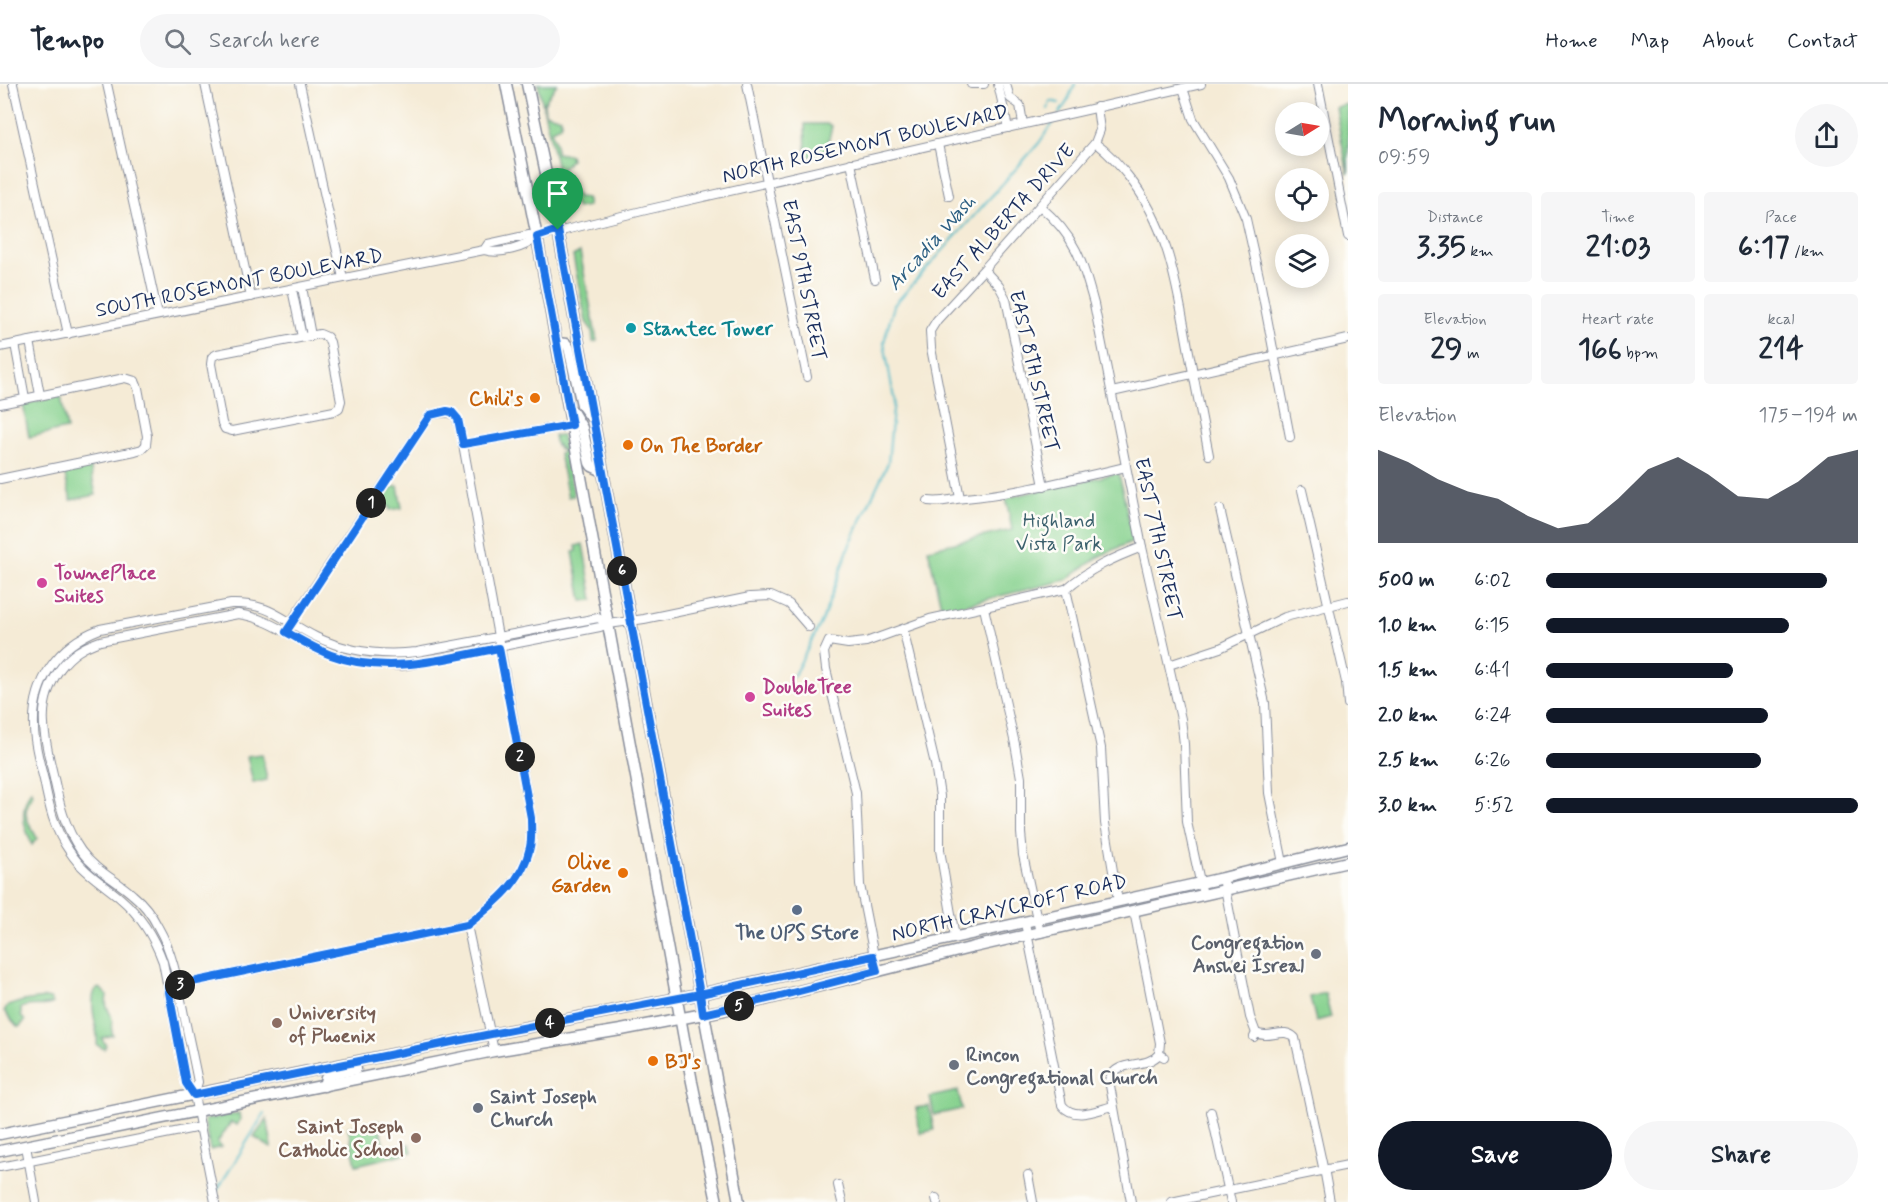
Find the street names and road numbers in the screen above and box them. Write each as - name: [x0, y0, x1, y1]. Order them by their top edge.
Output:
- street label: NORTH ROSEMONT BOULEVARD: [720, 98, 1011, 191]
- street label: EAST ALBERTA DRIVE: [927, 138, 1082, 306]
- street label: EAST 9TH STREET: [775, 197, 832, 363]
- street label: SOUTH ROSEMONT BOULEVARD: [93, 242, 385, 325]
- street label: EAST 8TH STREET: [1002, 288, 1065, 455]
- street label: EAST 7TH STREET: [1127, 455, 1188, 623]
- street label: NORTH CRAYCROFT ROAD: [889, 868, 1130, 949]

